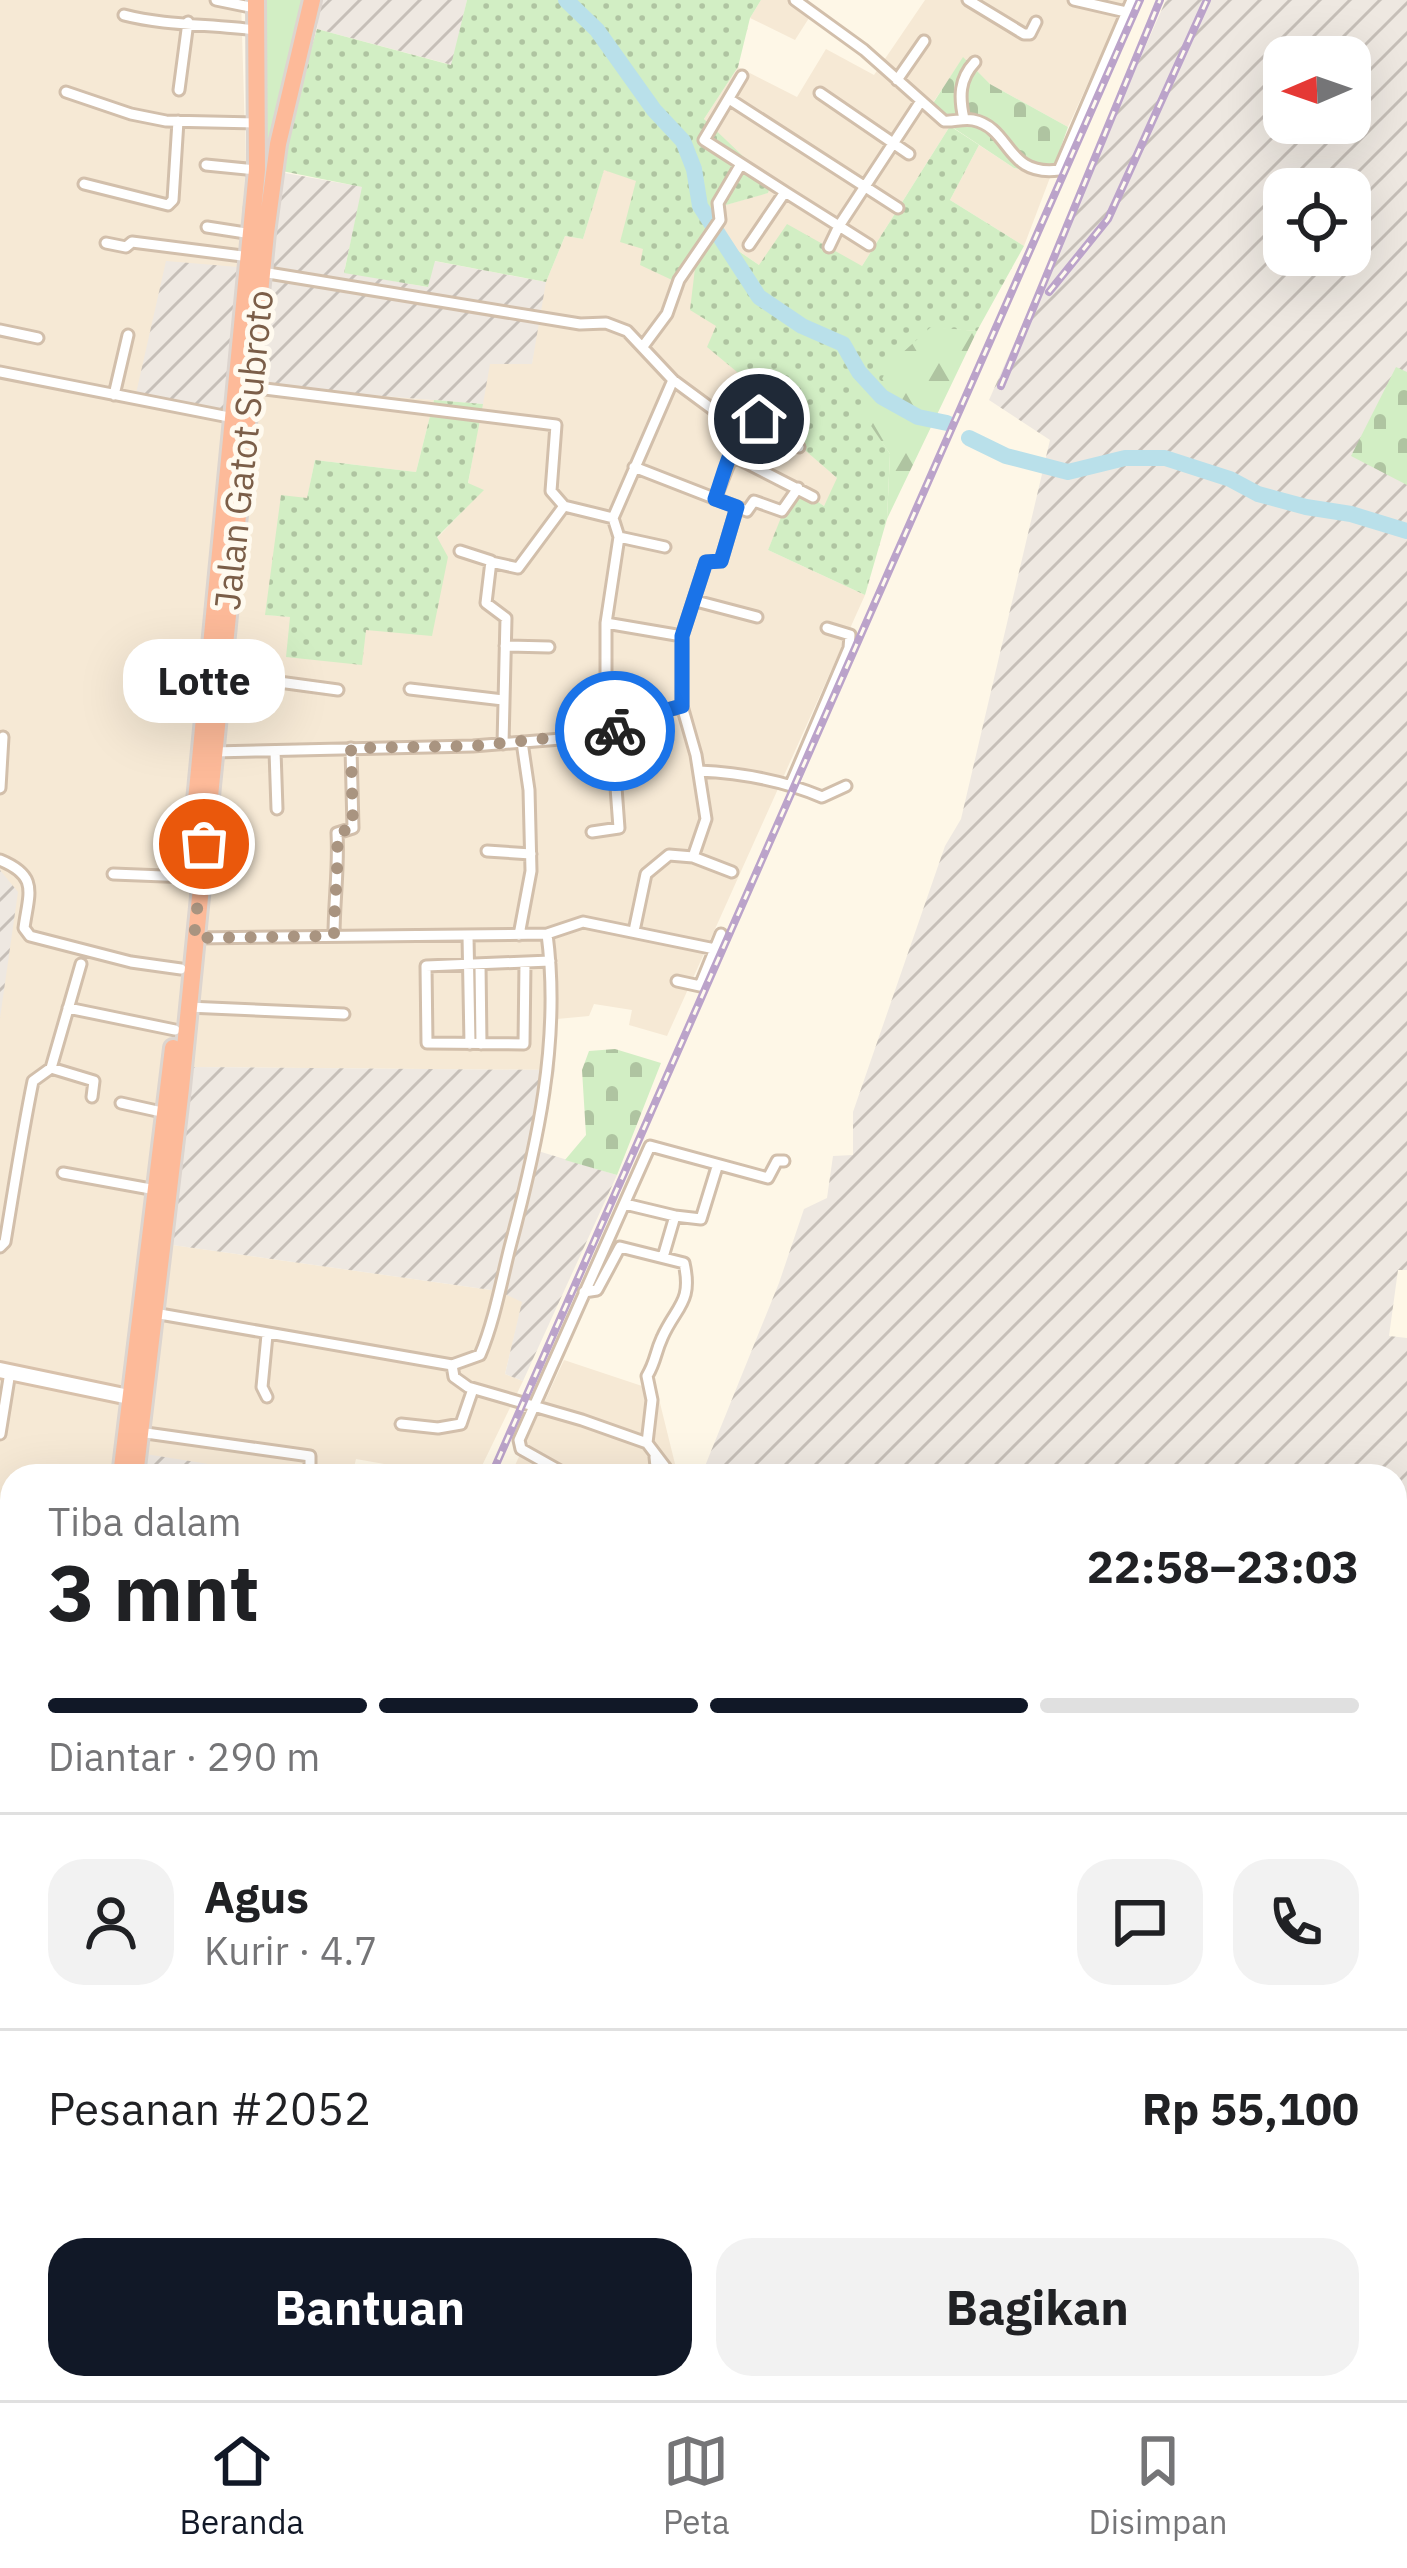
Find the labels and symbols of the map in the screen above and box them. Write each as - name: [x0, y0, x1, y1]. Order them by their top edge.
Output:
- north arrow: [1263, 36, 1371, 144]
- street label: Jalan Gatot Subroto: [203, 288, 283, 612]
- pin: [708, 368, 810, 470]
- callout: Lotte: [123, 640, 285, 724]
- courier: [555, 671, 675, 791]
- pin: [153, 793, 255, 895]

